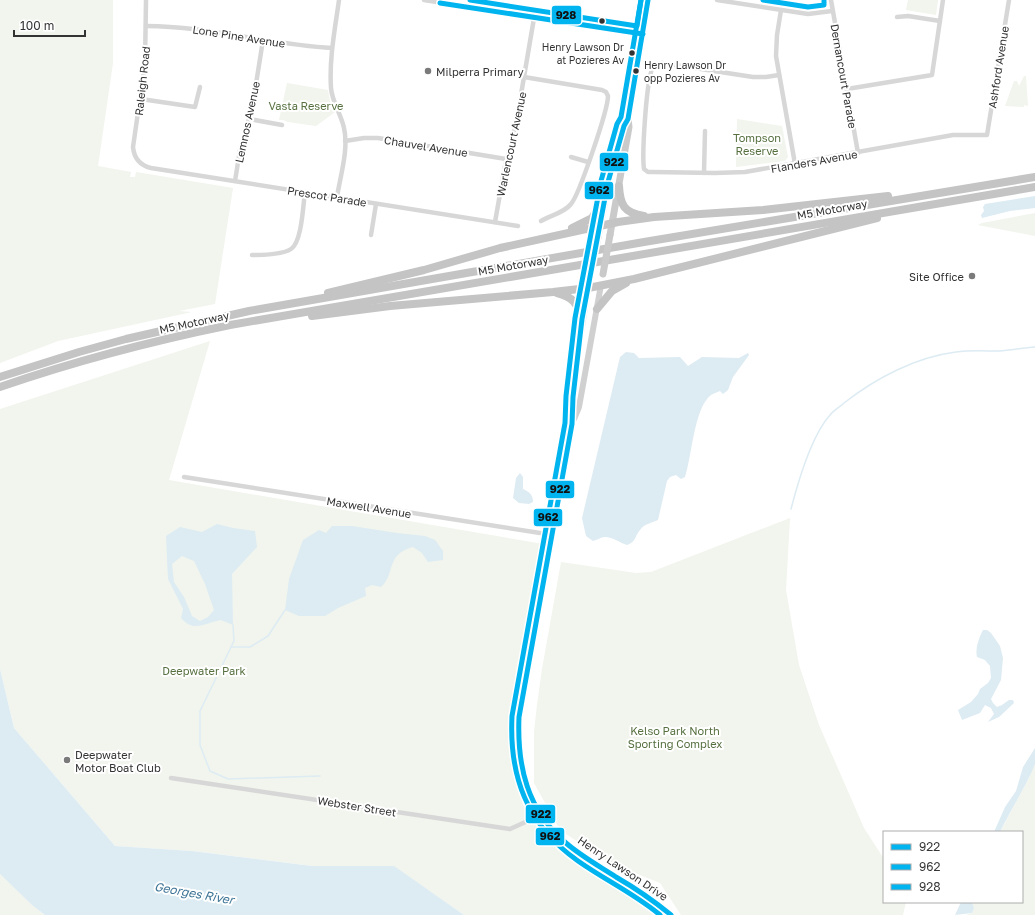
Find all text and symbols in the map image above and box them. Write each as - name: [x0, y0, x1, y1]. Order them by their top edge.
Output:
- line badge: 928: [551, 5, 582, 25]
- text: 928: [556, 8, 576, 21]
- scale bar: [14, 12, 85, 38]
- unlabelled marker: [597, 16, 607, 26]
- text: 100 m: [20, 18, 54, 33]
- street label: Lone Pine Avenue: [192, 22, 286, 50]
- street label: Dernancourt Parade: [828, 23, 860, 129]
- street label: Ashford Avenue: [985, 25, 1011, 109]
- place label: Henry Lawson Dr at Pozieres Av: [542, 41, 624, 66]
- street label: Raleigh Road: [132, 46, 152, 116]
- marker: Henry Lawson Dr at Pozieres Av: [627, 48, 637, 58]
- place label: Henry Lawson Dr opp Pozieres Av: [644, 59, 726, 84]
- place label: Milperra Primary: [436, 65, 524, 78]
- marker: Milperra Primary: [423, 66, 433, 76]
- marker: Henry Lawson Dr opp Pozieres Av: [631, 66, 641, 76]
- street label: Lemnos Avenue: [232, 80, 262, 164]
- street label: Warlencourt Avenue: [494, 90, 528, 198]
- park label: Vasta Reserve: [268, 99, 344, 112]
- park label: Tompson Reserve: [733, 131, 781, 157]
- street label: Chauvel Avenue: [383, 133, 469, 159]
- street label: Flanders Avenue: [770, 147, 858, 175]
- line badge: 922: [599, 152, 629, 172]
- text: 922: [604, 155, 624, 168]
- line badge: 962: [584, 181, 614, 200]
- street label: Prescot Parade: [286, 183, 368, 209]
- text: 962: [589, 183, 610, 196]
- street label: M5 Motorway: [796, 196, 868, 222]
- street label: M5 Motorway: [477, 252, 549, 278]
- place label: Site Office: [909, 270, 964, 283]
- marker: Site Office: [967, 271, 977, 281]
- street label: M5 Motorway: [158, 308, 230, 336]
- line badge: 922: [545, 480, 575, 499]
- text: 922: [550, 482, 570, 495]
- street label: Maxwell Avenue: [326, 494, 412, 520]
- line badge: 962: [533, 508, 563, 527]
- text: 962: [538, 510, 559, 523]
- park label: Deepwater Park: [162, 664, 246, 677]
- park label: Kelso Park North Sporting Complex: [628, 724, 722, 750]
- place label: Deepwater Motor Boat Club: [75, 748, 161, 774]
- marker: Deepwater Motor Boat Club: [62, 755, 72, 765]
- street label: Webster Street: [317, 793, 397, 819]
- line badge: 922: [525, 804, 556, 824]
- text: 922: [531, 807, 551, 820]
- line badge: 962: [535, 827, 565, 846]
- text: 962: [540, 829, 561, 842]
- legend: [883, 831, 1023, 903]
- street label: Henry Lawson Drive: [576, 833, 670, 903]
- text: 922: [919, 839, 940, 854]
- text: 962: [919, 859, 941, 874]
- water label: Georges River: [153, 879, 237, 908]
- text: 928: [919, 879, 941, 894]

